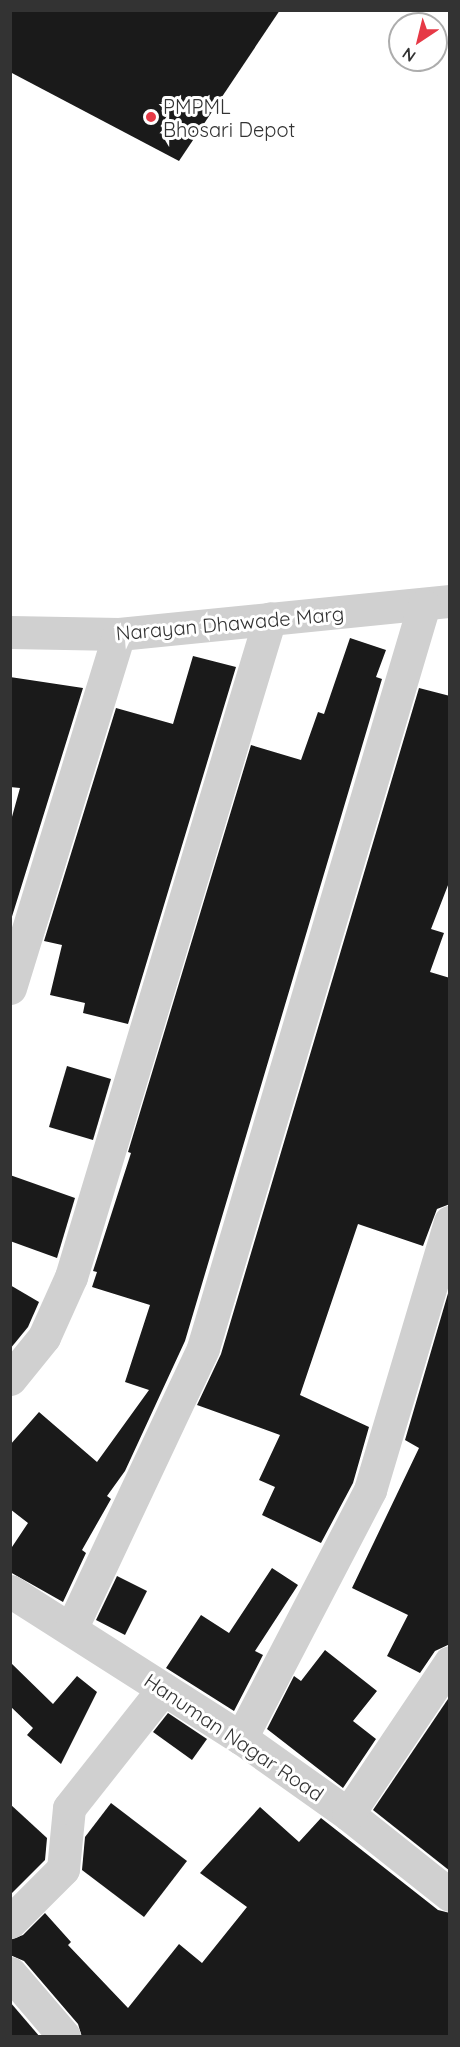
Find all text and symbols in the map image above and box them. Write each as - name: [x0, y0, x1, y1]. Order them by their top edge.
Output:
- north arrow: [388, 12, 448, 72]
- text: N: [398, 44, 419, 67]
- place label: PMPML Bhosari Depot: [163, 94, 295, 141]
- marker: PMPML Bhosari Depot: [144, 110, 158, 124]
- street label: Narayan Dhawade Marg: [115, 601, 345, 645]
- street label: Hanuman Nagar Road: [140, 1668, 328, 1806]

